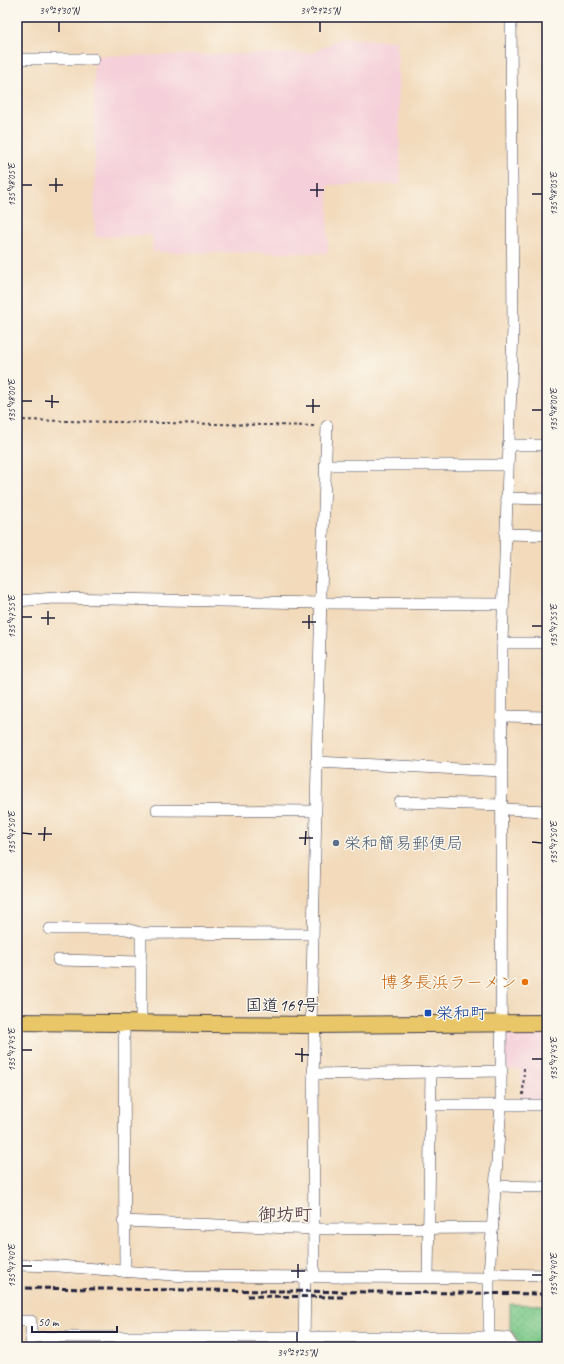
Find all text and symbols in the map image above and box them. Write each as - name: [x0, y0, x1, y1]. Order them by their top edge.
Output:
- text: 34°29'30"N: [39, 4, 81, 17]
- text: 34°29'25"N: [300, 4, 342, 17]
- text: 135°48'05"E: [5, 162, 18, 207]
- text: 135°48'05"E: [547, 171, 560, 216]
- text: 135°48'00"E: [5, 378, 18, 423]
- text: 135°48'00"E: [547, 387, 560, 432]
- text: 135°47'55"E: [5, 594, 18, 639]
- text: 135°47'55"E: [547, 603, 560, 648]
- text: 135°47'50"E: [5, 810, 18, 855]
- text: 135°47'50"E: [547, 820, 560, 865]
- place label: 栄和簡易郵便局: [344, 833, 463, 854]
- marker: 栄和簡易郵便局: [331, 838, 341, 848]
- place label: 博多長浜ラーメン: [381, 972, 517, 993]
- marker: 博多長浜ラーメン: [520, 977, 530, 987]
- street label: 国道169号: [245, 995, 319, 1016]
- place label: 栄和町: [436, 1003, 487, 1024]
- marker: 栄和町: [423, 1008, 433, 1018]
- text: 135°47'45"E: [5, 1027, 18, 1072]
- text: 135°47'45"E: [547, 1036, 560, 1081]
- district label: 御坊町: [258, 1203, 312, 1225]
- text: 135°47'40"E: [5, 1243, 18, 1288]
- text: 135°47'40"E: [547, 1252, 560, 1297]
- scale bar: [32, 1308, 117, 1334]
- text: 50 m: [38, 1314, 60, 1330]
- text: 34°29'25"N: [277, 1346, 319, 1359]

